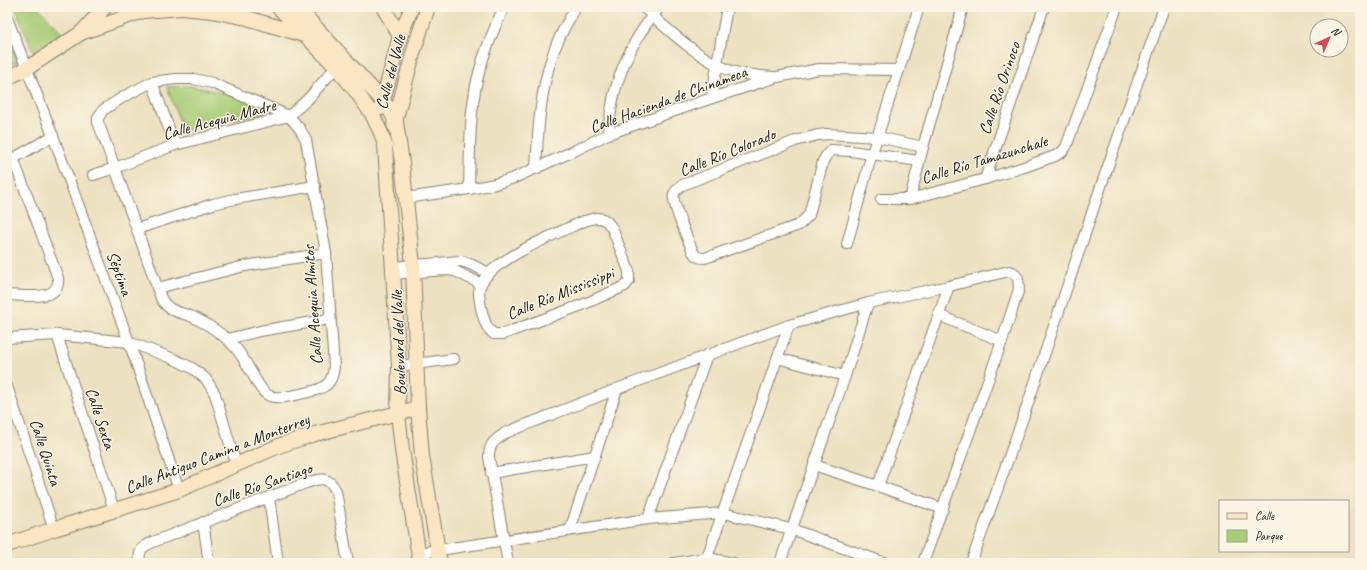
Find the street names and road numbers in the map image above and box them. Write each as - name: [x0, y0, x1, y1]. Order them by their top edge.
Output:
- street label: Calle del Valle: [370, 31, 411, 112]
- street label: Calle Río Orinoco: [974, 38, 1025, 137]
- street label: Calle Hacienda de Chinameca: [587, 61, 751, 138]
- street label: Calle Acequia Madre: [160, 94, 279, 145]
- street label: Calle Río Colorado: [676, 123, 780, 181]
- street label: Calle Río Tamazunchale: [919, 130, 1051, 189]
- street label: Calle Acequia Almitos: [298, 243, 327, 365]
- street label: Séptima: [102, 248, 138, 299]
- street label: Calle Río Mississippi: [504, 262, 618, 324]
- street label: Boulevard del Valle: [386, 289, 411, 396]
- street label: Calle Sexta: [81, 385, 121, 453]
- street label: Calle Antiguo Camino a Monterrey: [122, 408, 313, 498]
- street label: Calle Quinta: [25, 416, 66, 489]
- street label: Calle Río Santiago: [210, 457, 316, 511]

